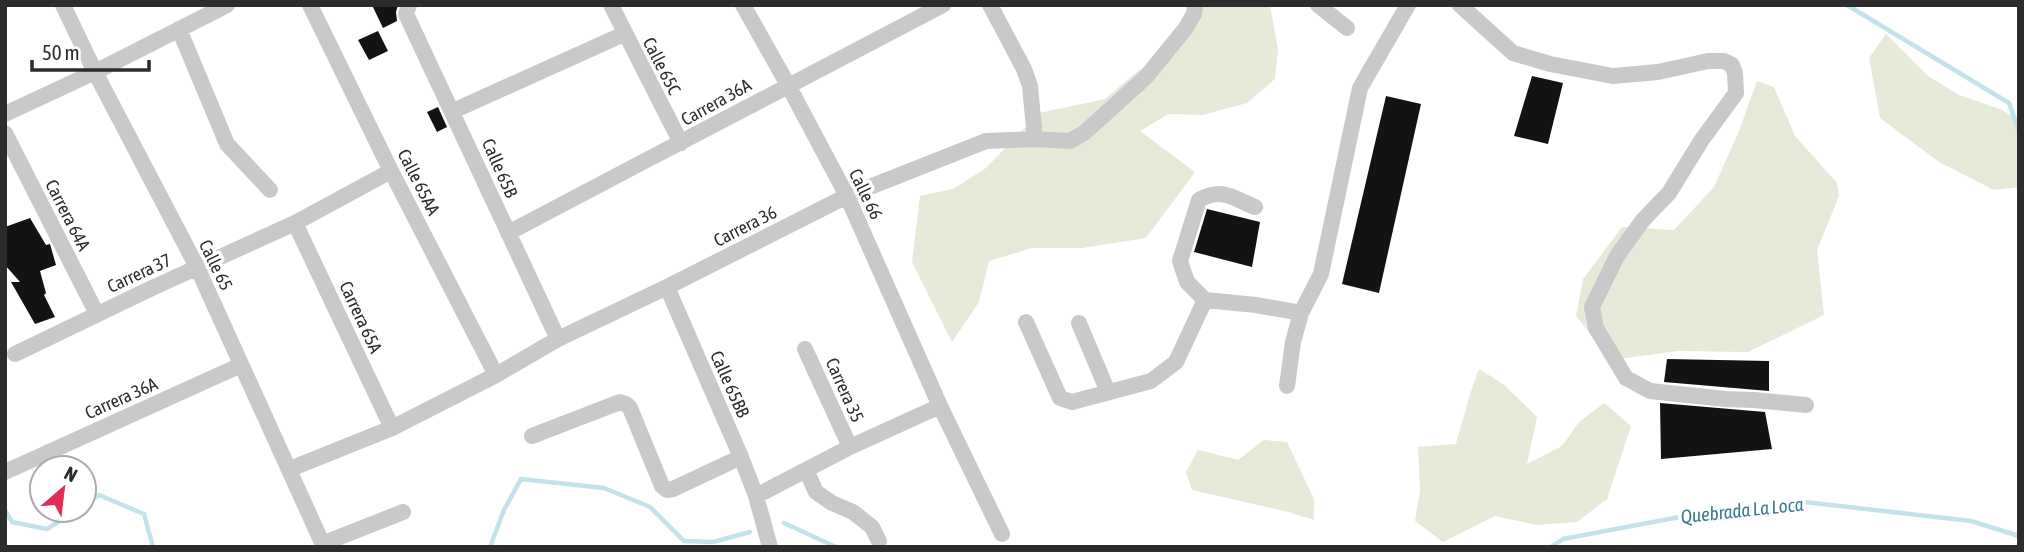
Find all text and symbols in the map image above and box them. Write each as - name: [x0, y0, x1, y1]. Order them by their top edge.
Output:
- scale bar: [32, 28, 149, 72]
- street label: Calle 65C: [639, 34, 685, 98]
- text: 50 m: [42, 40, 80, 64]
- street label: Carrera 36A: [677, 74, 755, 130]
- street label: Calle 65B: [478, 135, 522, 201]
- street label: Calle 65AA: [394, 146, 445, 219]
- street label: Calle 66: [845, 165, 887, 223]
- street label: Carrera 64A: [41, 176, 95, 254]
- street label: Carrera 36: [710, 201, 780, 251]
- street label: Calle 65: [195, 236, 237, 294]
- street label: Carrera 37: [104, 249, 174, 297]
- street label: Carrera 65A: [335, 278, 387, 356]
- street label: Calle 65BB: [706, 348, 754, 421]
- street label: Carrera 35: [822, 355, 868, 425]
- street label: Carrera 36A: [82, 373, 161, 423]
- north arrow: [28, 454, 98, 524]
- text: N: [61, 462, 81, 486]
- water label: Quebrada La Loca: [1680, 493, 1805, 527]

